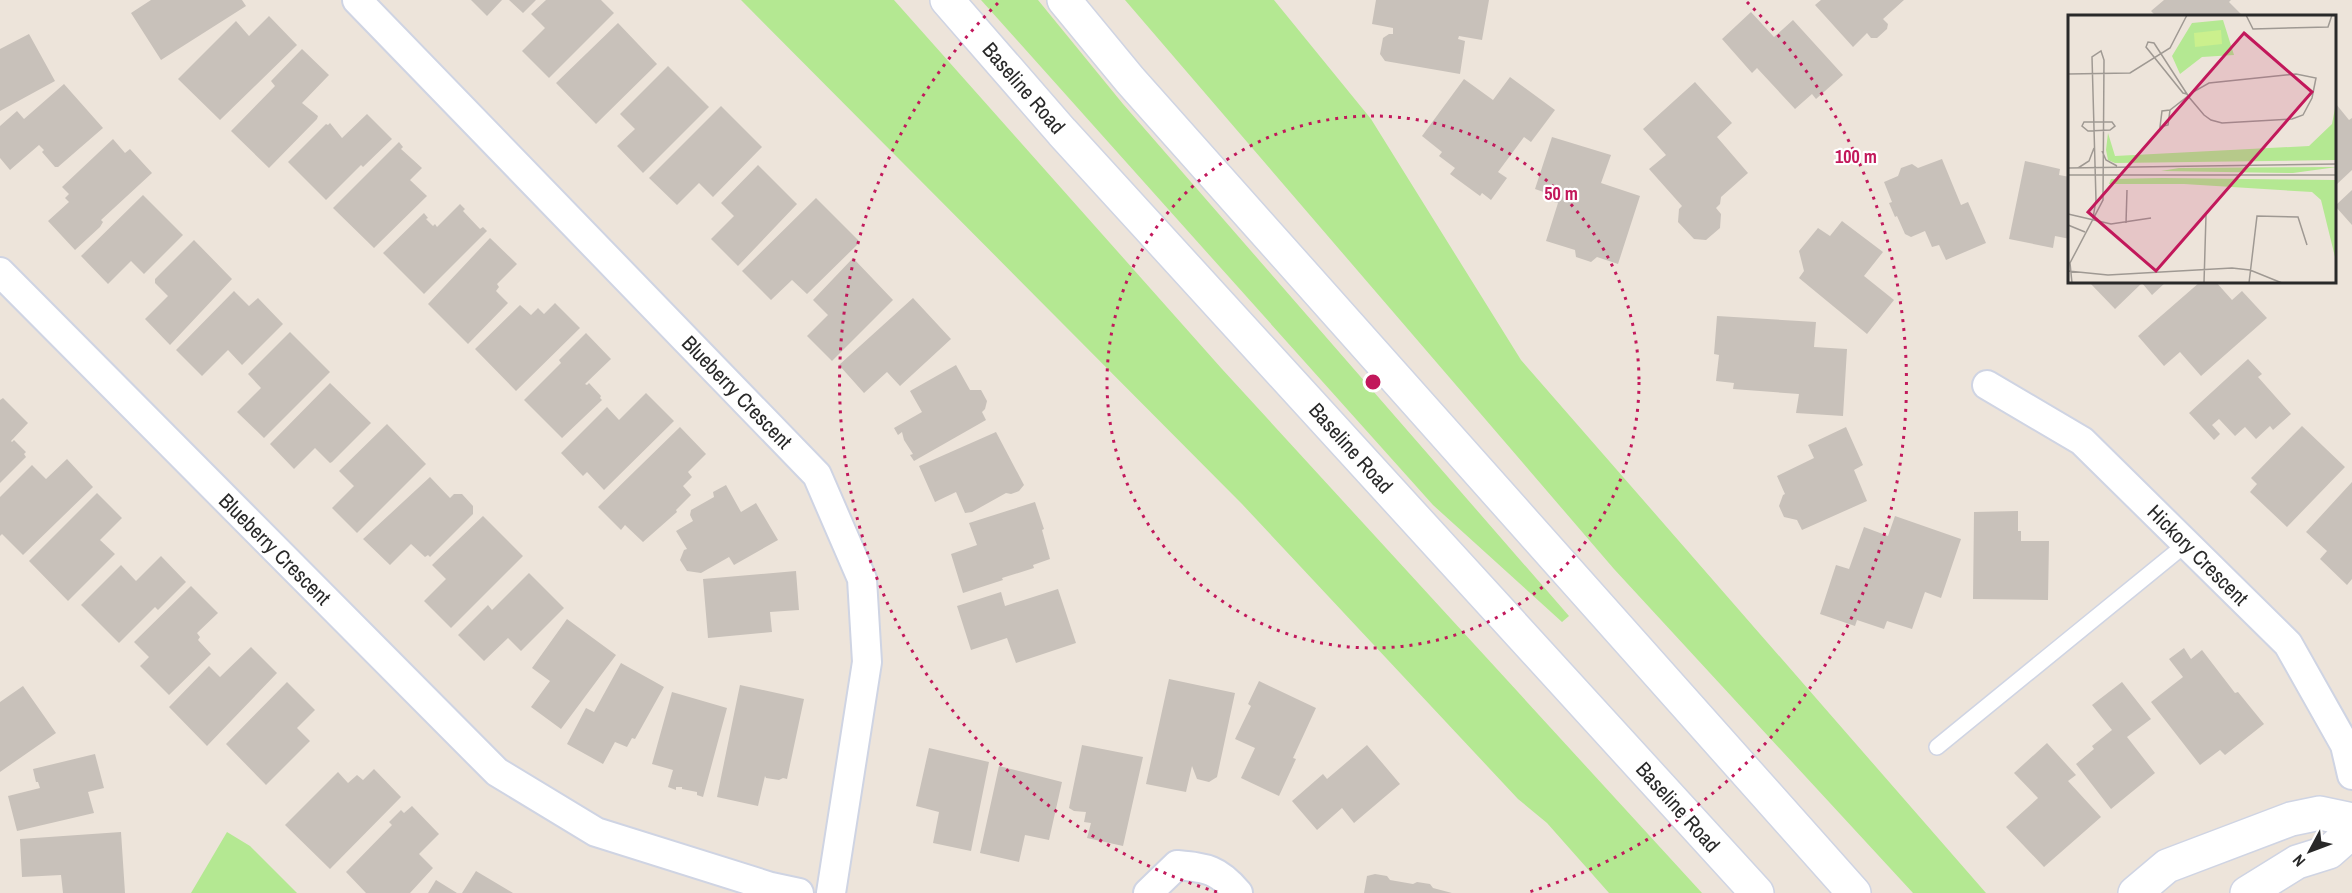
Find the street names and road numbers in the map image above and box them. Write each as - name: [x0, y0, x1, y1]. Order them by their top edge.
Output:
- street label: Baseline Road: [976, 36, 1072, 140]
- street label: Blueberry Crescent: [675, 329, 799, 455]
- street label: Baseline Road: [1302, 396, 1400, 500]
- street label: Blueberry Crescent: [213, 487, 338, 612]
- street label: Hickory Crescent: [2141, 498, 2255, 612]
- street label: Baseline Road: [1629, 755, 1727, 859]

